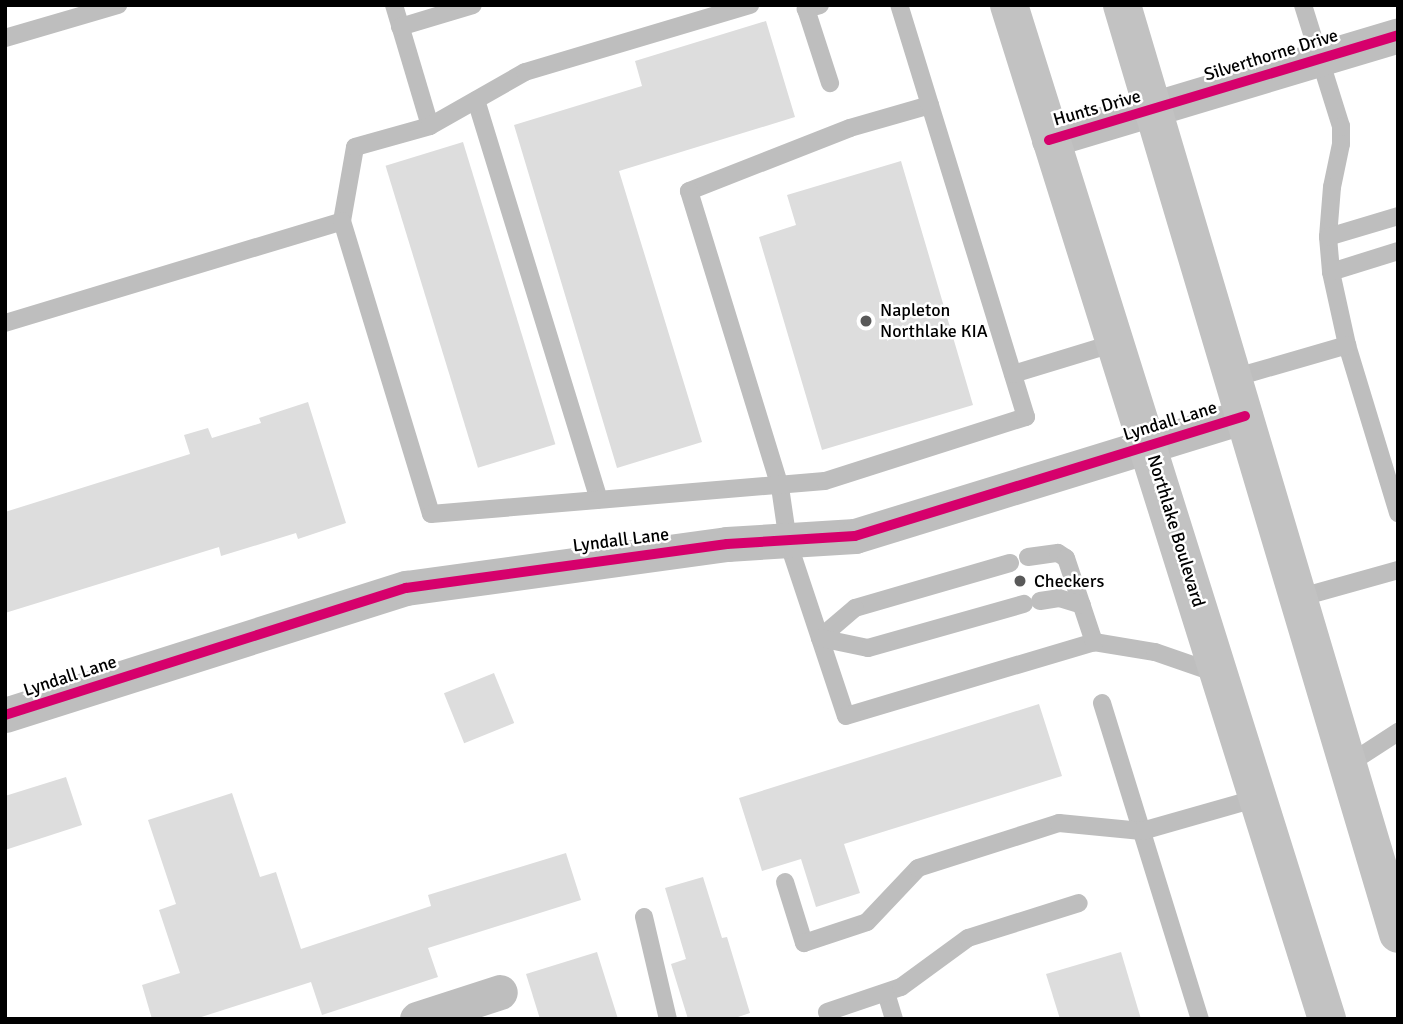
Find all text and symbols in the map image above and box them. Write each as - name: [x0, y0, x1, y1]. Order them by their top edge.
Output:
- street label: Silverthorne Drive: [1201, 24, 1341, 86]
- street label: Hunts Drive: [1051, 85, 1143, 131]
- place label: Napleton Northlake KIA: [880, 300, 988, 342]
- marker: Napleton Northlake KIA: [858, 313, 874, 329]
- street label: Lyndall Lane: [1120, 396, 1220, 446]
- street label: Northlake Boulevard: [1143, 452, 1209, 610]
- street label: Lyndall Lane: [572, 523, 670, 557]
- place label: Checkers: [1034, 570, 1104, 592]
- marker: Checkers: [1012, 573, 1028, 589]
- street label: Lyndall Lane: [21, 651, 119, 701]

